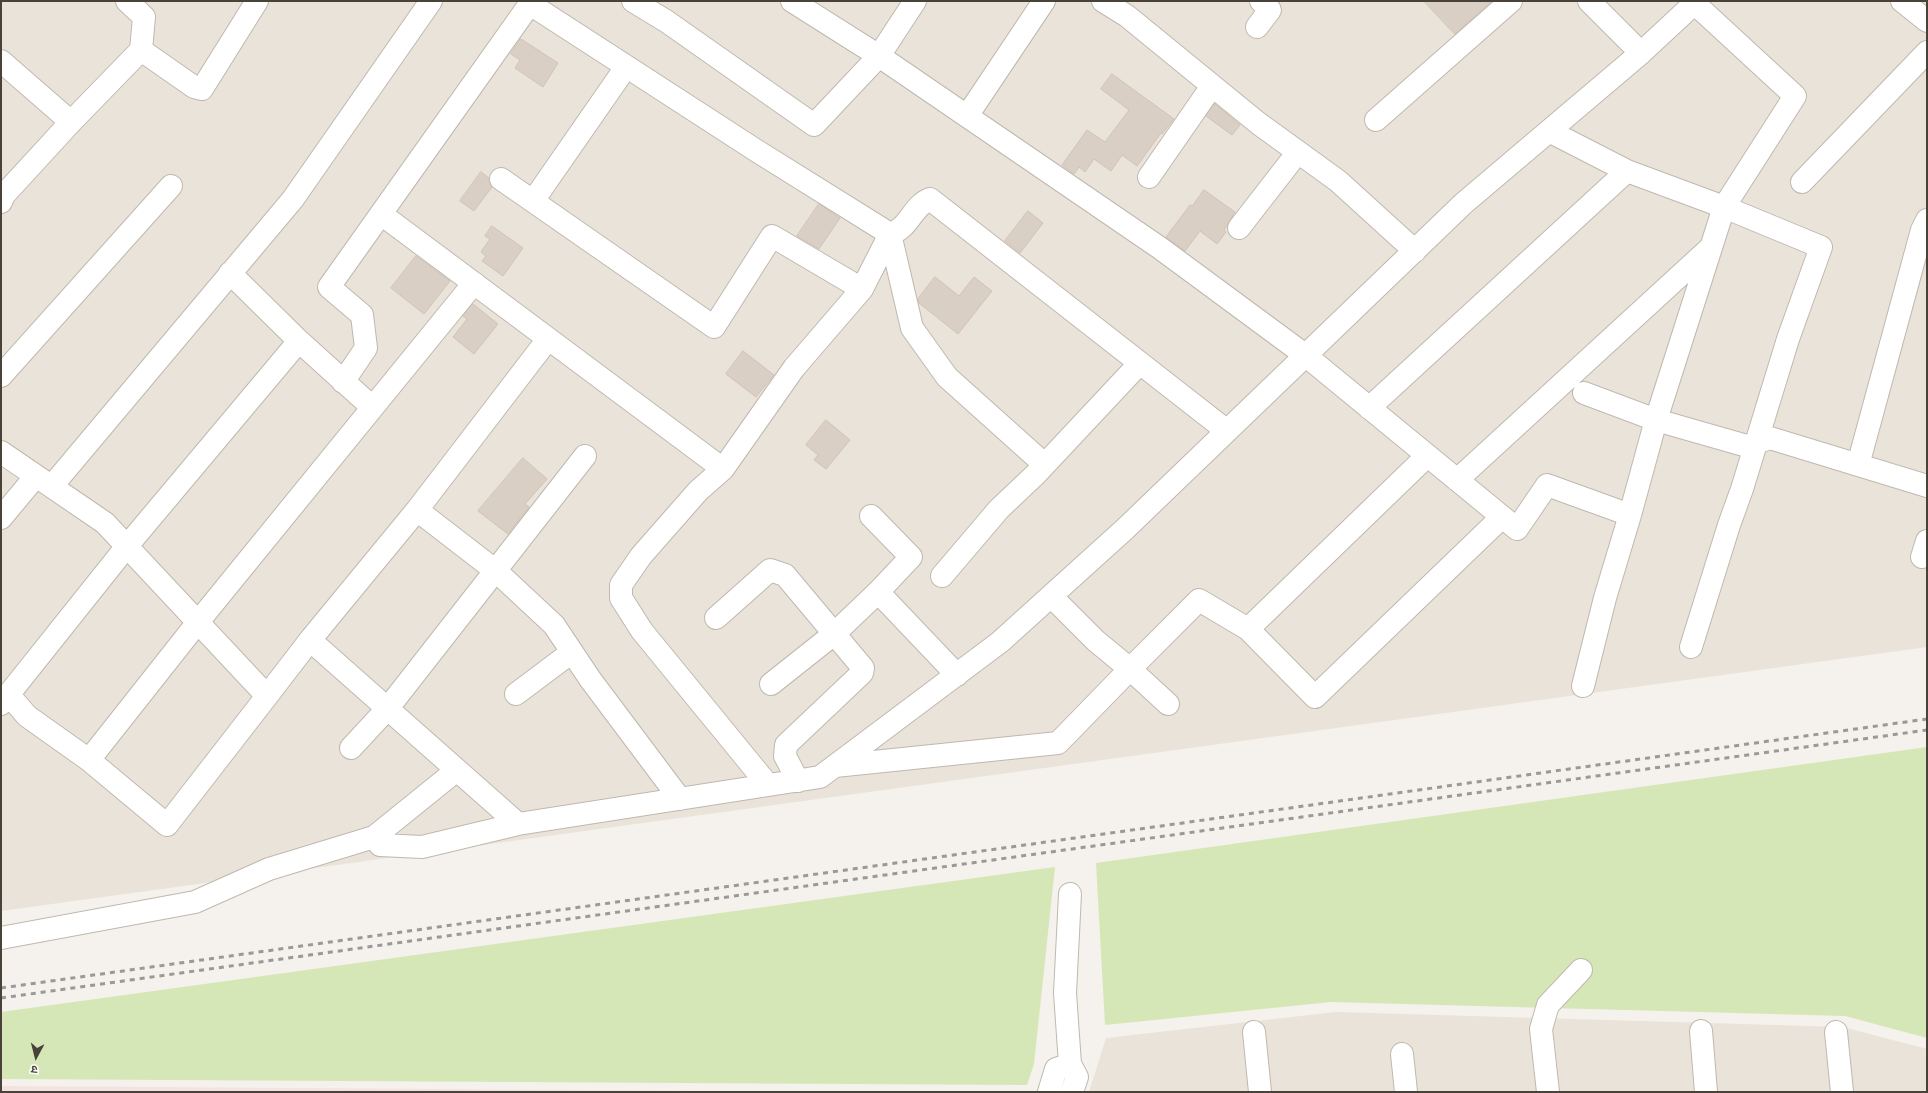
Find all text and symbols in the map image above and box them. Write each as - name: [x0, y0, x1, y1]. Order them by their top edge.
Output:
- north arrow: [16, 1037, 56, 1077]
- text: उ: [30, 1063, 38, 1076]

